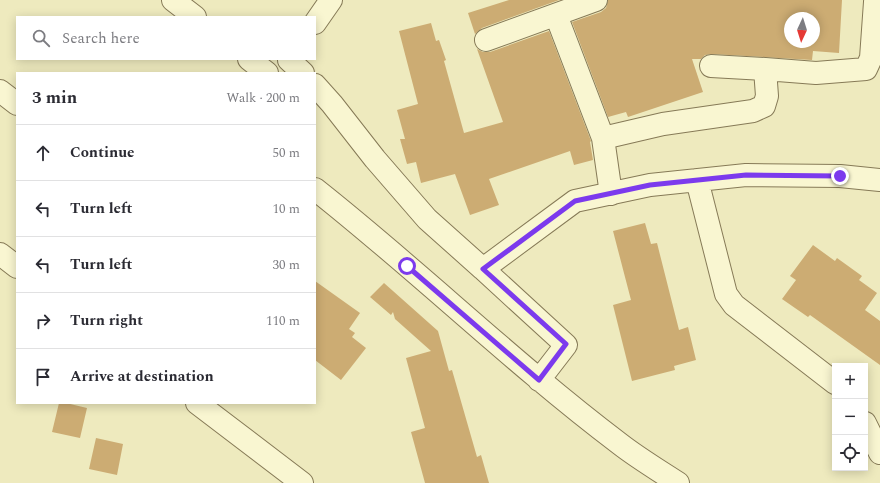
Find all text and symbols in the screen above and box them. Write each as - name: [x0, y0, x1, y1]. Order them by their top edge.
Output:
- north arrow: [784, 12, 820, 48]
- search box: [16, 16, 316, 60]
- icon: search: [30, 27, 52, 49]
- text: Search here: [62, 27, 140, 50]
- text: 3 min: [32, 85, 77, 111]
- text: Walk · 200 m: [226, 88, 300, 108]
- text: Continue: [70, 141, 135, 164]
- icon: ahead: [32, 142, 54, 164]
- text: 50 m: [273, 143, 300, 163]
- route end: [831, 167, 849, 185]
- text: Turn left: [70, 197, 132, 220]
- icon: left: [32, 198, 54, 220]
- text: 10 m: [273, 199, 300, 219]
- text: Turn left: [70, 253, 132, 276]
- icon: left: [32, 254, 54, 276]
- text: 30 m: [273, 255, 300, 275]
- route start: [398, 257, 416, 275]
- text: Turn right: [70, 309, 143, 332]
- icon: right: [32, 310, 54, 332]
- text: 110 m: [266, 311, 300, 331]
- map controls: [832, 363, 868, 471]
- button: +: [832, 363, 868, 399]
- text: Arrive at destination: [70, 365, 214, 388]
- icon: arrive: [32, 366, 54, 388]
- button: −: [832, 399, 868, 435]
- button: locate: [832, 435, 868, 471]

